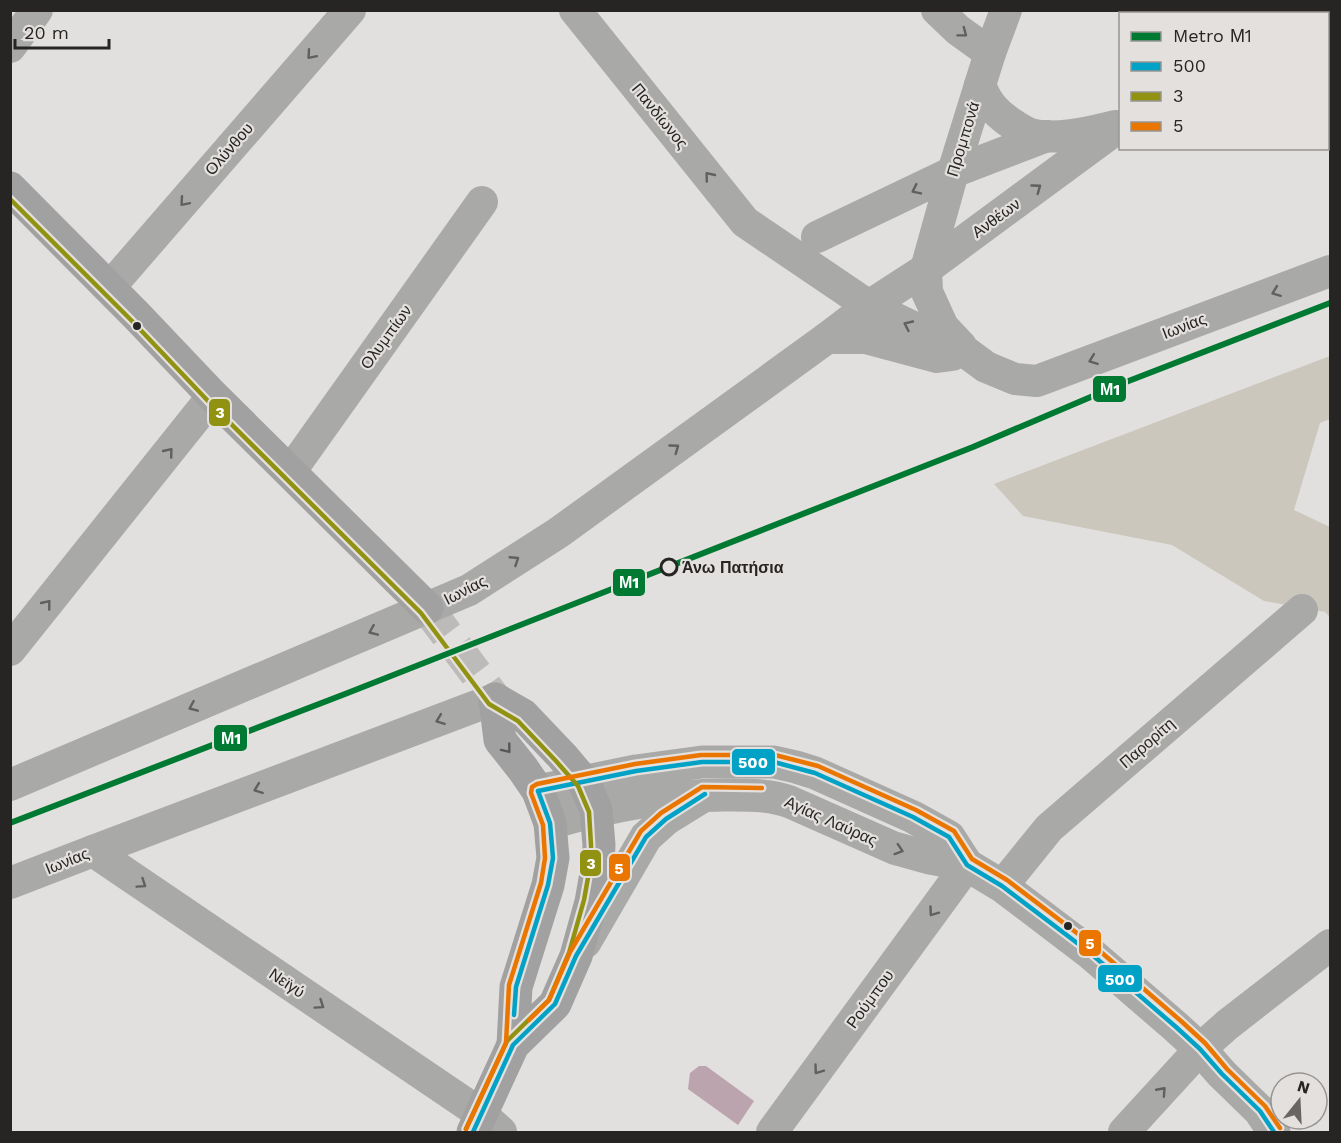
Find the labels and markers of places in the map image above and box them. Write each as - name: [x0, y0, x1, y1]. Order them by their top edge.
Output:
- unlabelled marker: [131, 320, 143, 332]
- marker: Άνω Πατήσια: [660, 558, 678, 576]
- place label: Άνω Πατήσια: [682, 558, 784, 577]
- unlabelled marker: [1062, 920, 1074, 932]

